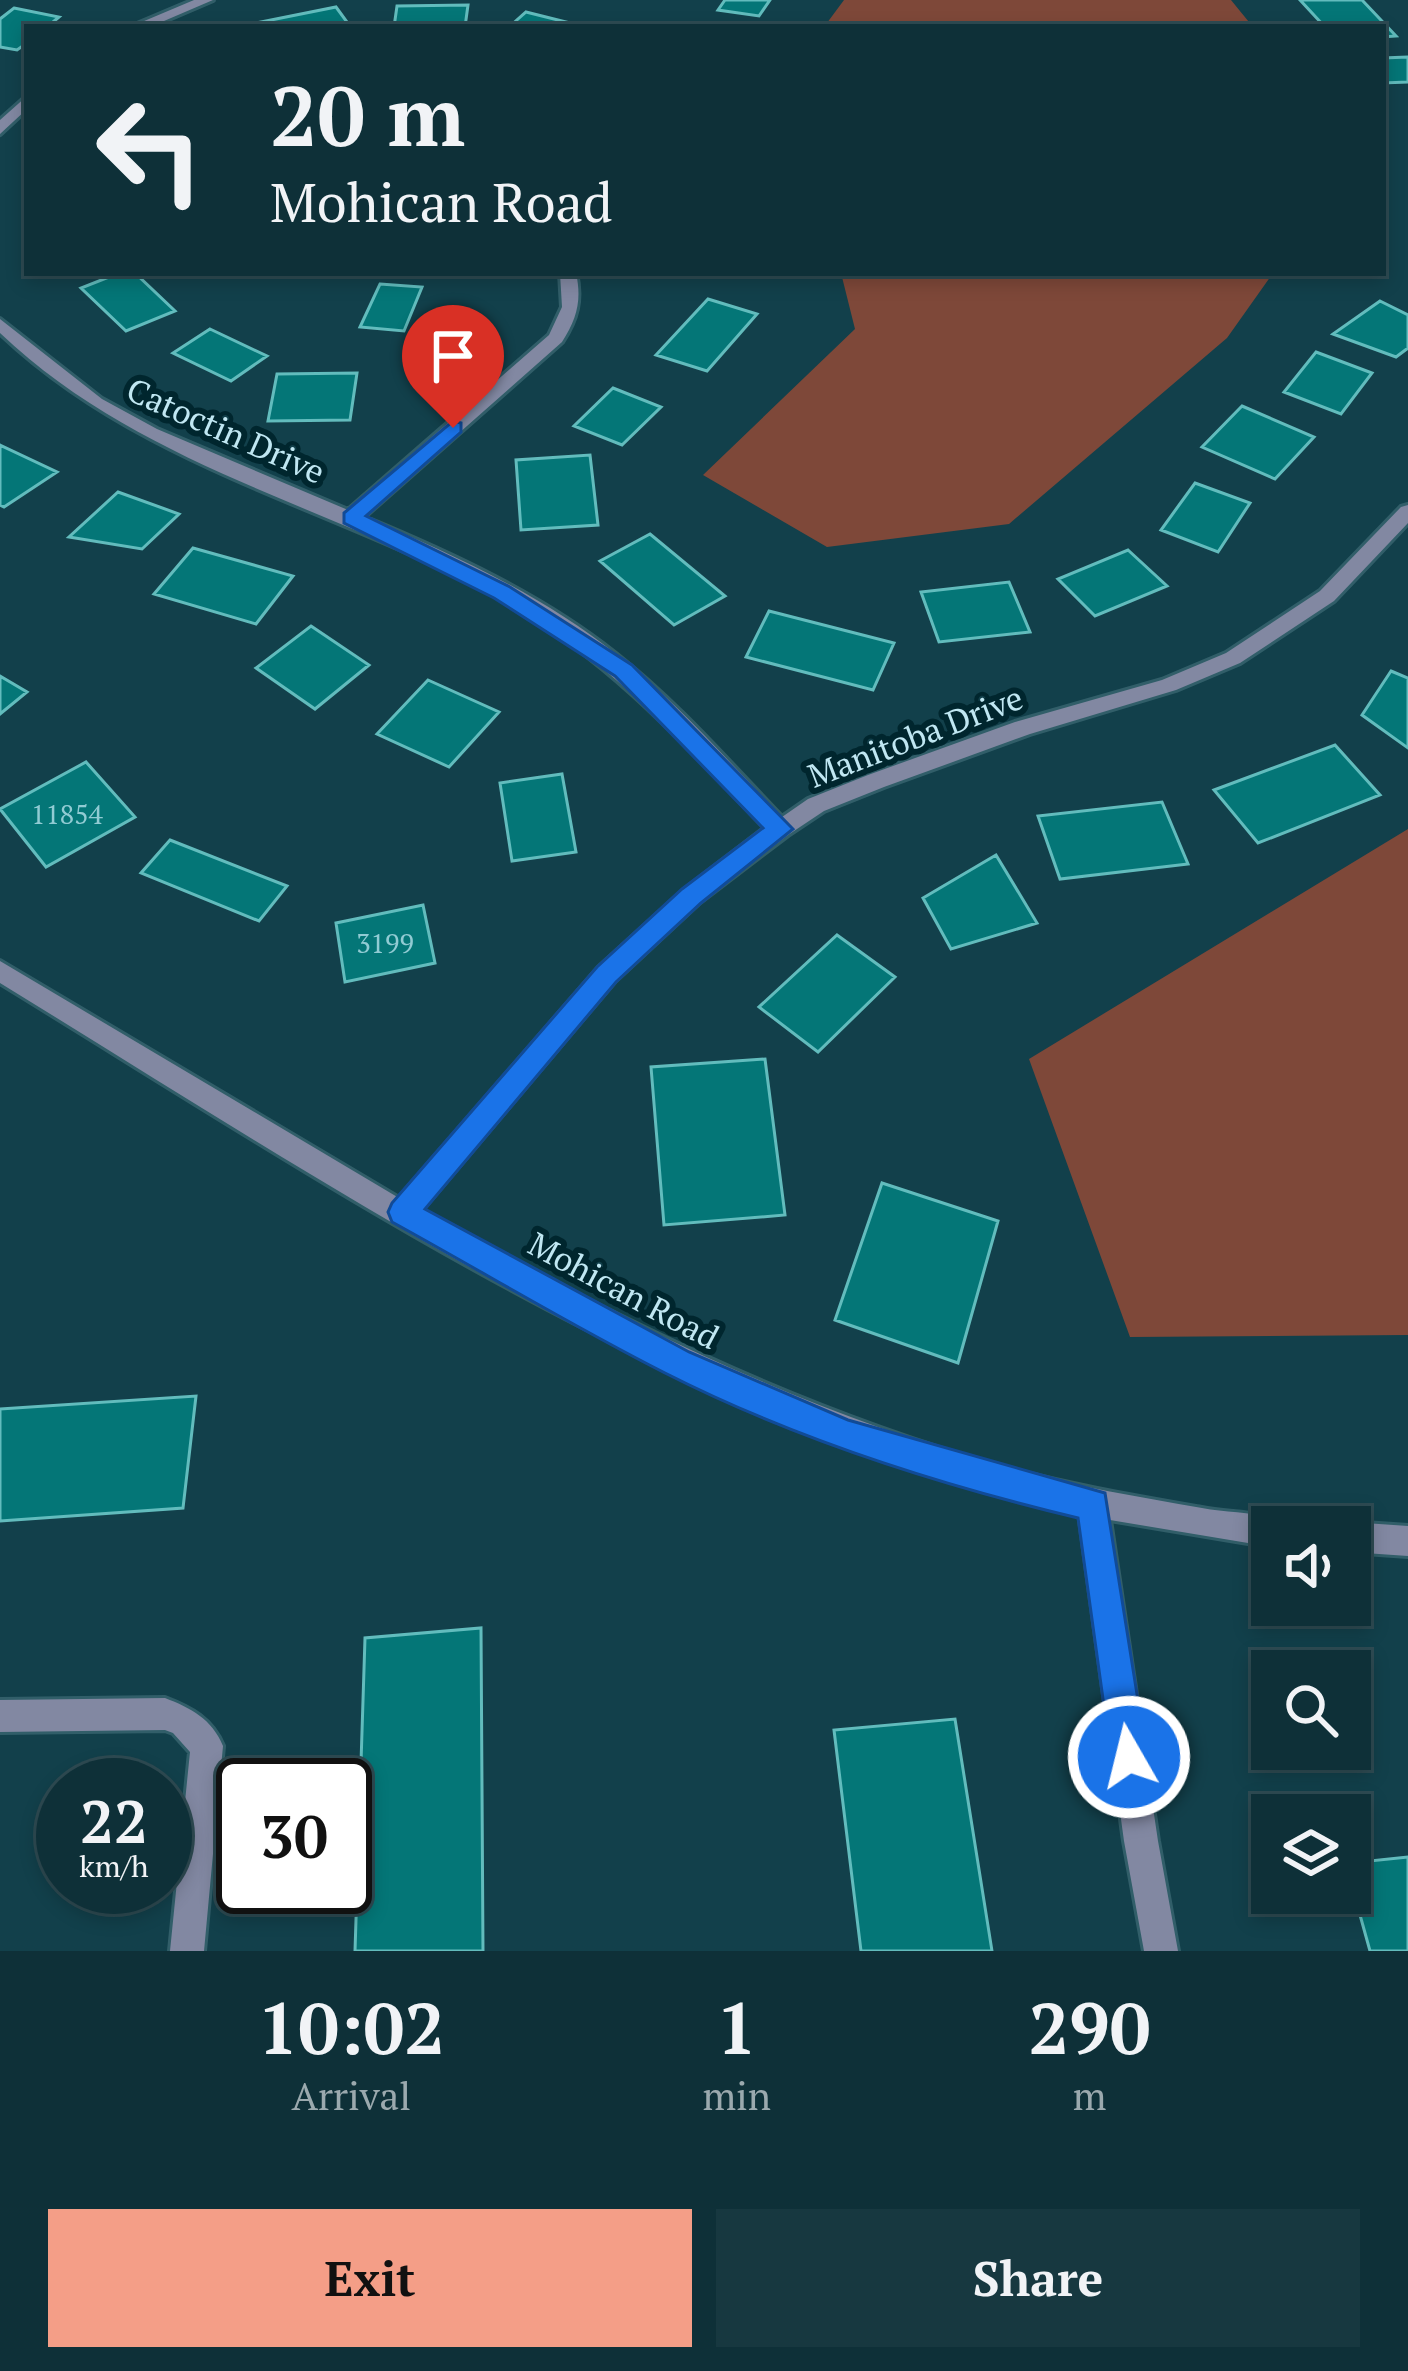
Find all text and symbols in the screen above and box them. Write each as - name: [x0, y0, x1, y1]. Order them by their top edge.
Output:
- text: 20 m: [270, 59, 465, 170]
- icon: left: [72, 72, 228, 228]
- text: Mohican Road: [270, 166, 613, 237]
- pin: [402, 305, 504, 428]
- icon: arrive: [420, 323, 486, 389]
- street label: Catoctin Drive: [120, 367, 332, 493]
- street label: Manitoba Drive: [801, 675, 1029, 797]
- house number: 11854: [31, 796, 104, 832]
- house number: 3199: [356, 925, 414, 961]
- street label: Mohican Road: [521, 1222, 727, 1358]
- map controls: [1251, 1506, 1371, 1914]
- button: sound: [1251, 1506, 1371, 1626]
- button: search: [1251, 1650, 1371, 1770]
- position arrow: [1066, 1694, 1192, 1820]
- speed limit sign: 30: [216, 1758, 372, 1914]
- text: 22: [80, 1781, 148, 1860]
- button: layers: [1251, 1794, 1371, 1914]
- text: km/h: [79, 1846, 149, 1886]
- text: 10:02: [257, 1979, 445, 2075]
- text: 1: [716, 1979, 757, 2075]
- text: 290: [1028, 1979, 1150, 2075]
- text: Arrival: [291, 2069, 411, 2121]
- text: min: [702, 2069, 771, 2121]
- text: m: [1073, 2069, 1106, 2121]
- button: Exit: [48, 2209, 692, 2347]
- button: Share: [716, 2209, 1360, 2347]

